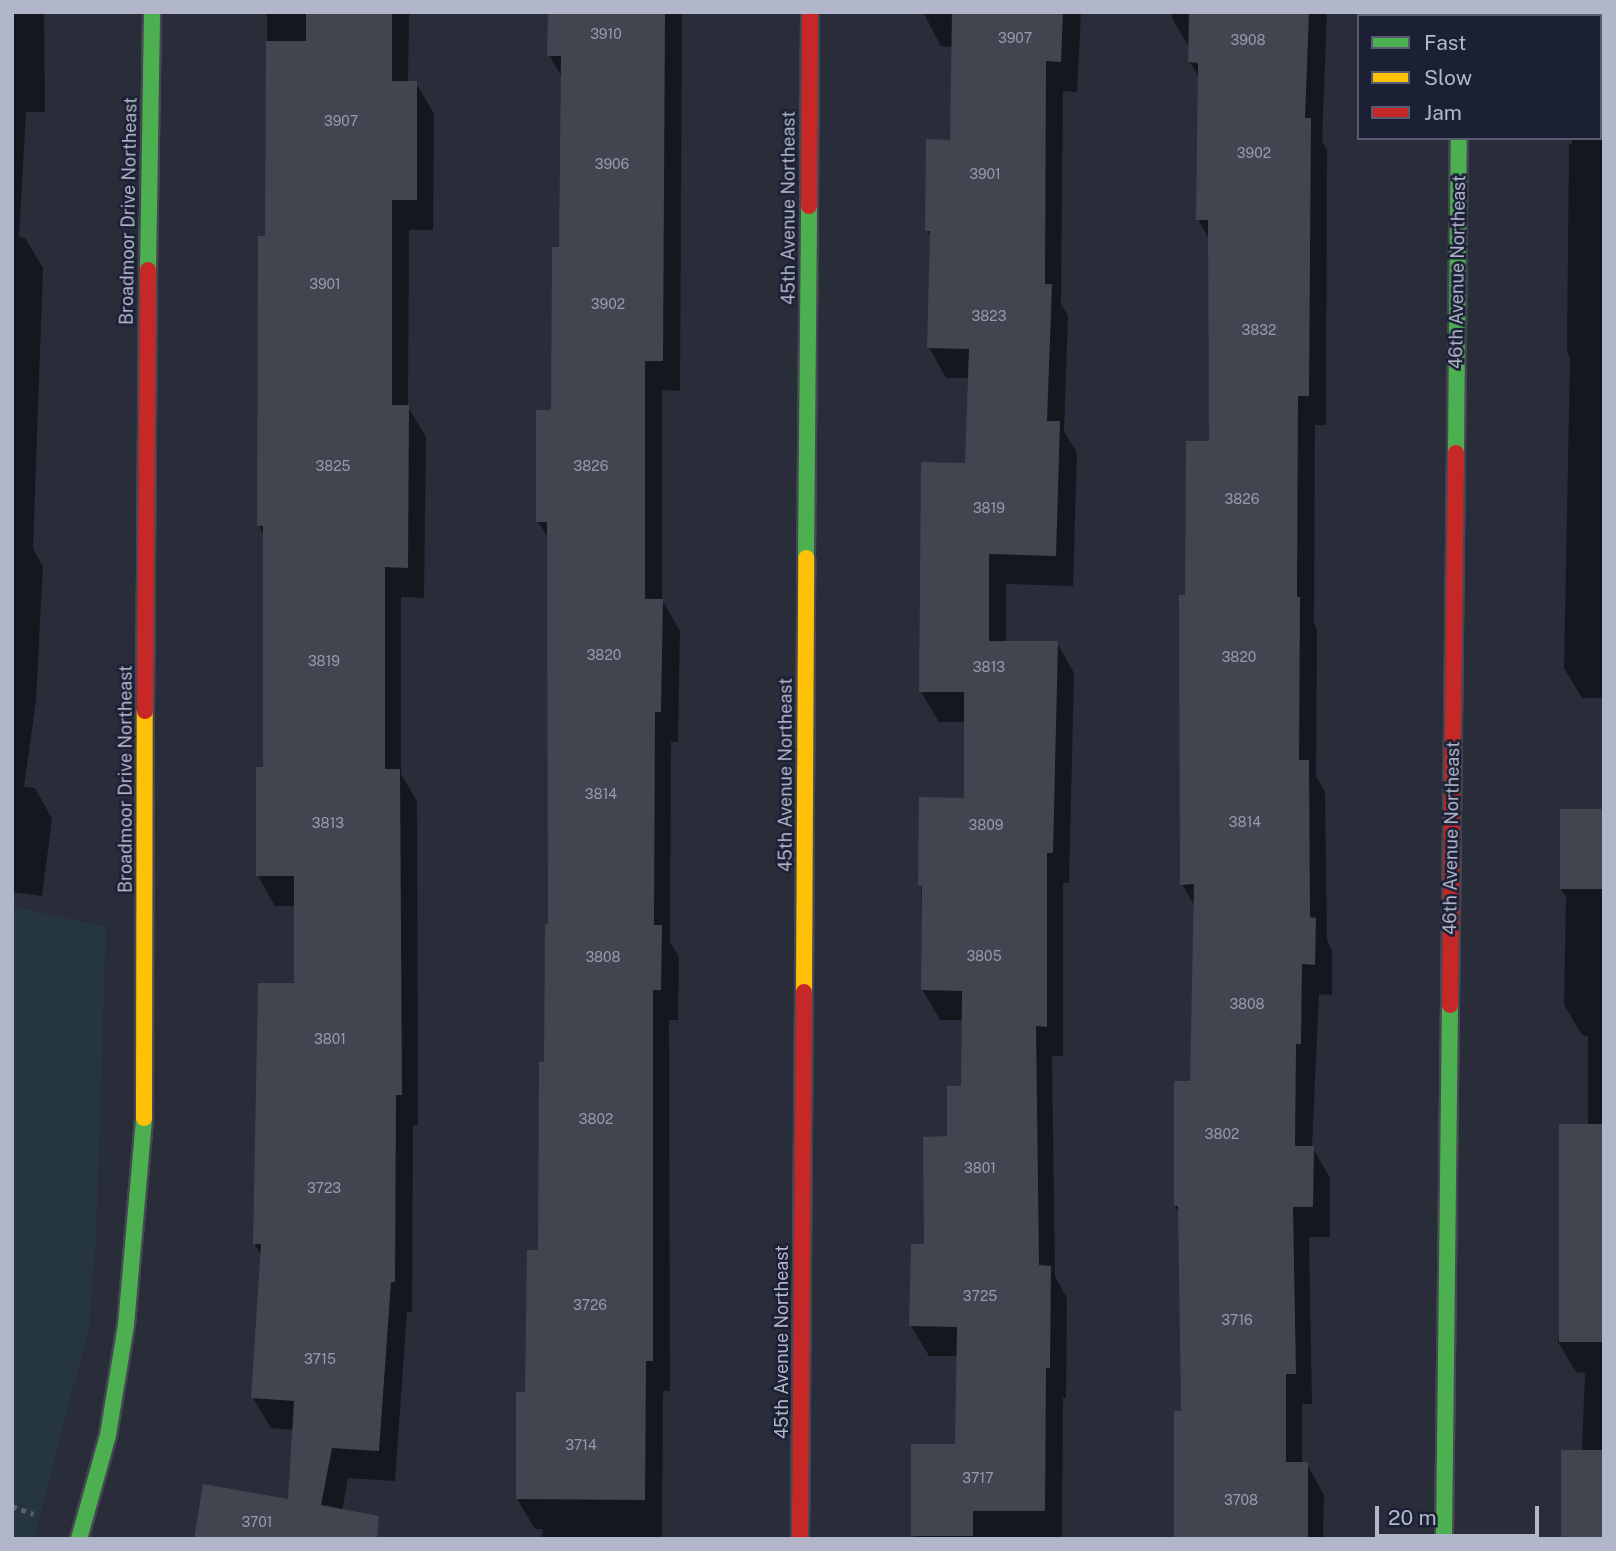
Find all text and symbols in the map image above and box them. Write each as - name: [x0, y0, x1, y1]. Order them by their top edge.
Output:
- legend: [1357, 14, 1602, 140]
- house number: 3910: [590, 26, 622, 42]
- house number: 3907: [998, 30, 1032, 46]
- text: Fast: [1424, 30, 1466, 55]
- house number: 3908: [1231, 32, 1265, 48]
- text: Slow: [1424, 65, 1472, 90]
- street label: Broadmoor Drive Northeast: [116, 97, 142, 325]
- text: Jam: [1424, 100, 1462, 125]
- street label: 45th Avenue Northeast: [778, 111, 800, 305]
- house number: 3907: [324, 113, 358, 129]
- house number: 3902: [1237, 145, 1271, 161]
- house number: 3906: [595, 156, 629, 172]
- house number: 3901: [969, 166, 1001, 182]
- street label: 46th Avenue Northeast: [1446, 175, 1470, 369]
- house number: 3901: [309, 276, 341, 292]
- house number: 3902: [591, 296, 625, 312]
- house number: 3823: [972, 308, 1006, 324]
- house number: 3832: [1242, 322, 1276, 338]
- house number: 3825: [315, 458, 351, 474]
- house number: 3826: [574, 458, 608, 474]
- house number: 3826: [1225, 491, 1259, 507]
- house number: 3819: [973, 500, 1005, 516]
- house number: 3820: [587, 647, 621, 663]
- house number: 3820: [1222, 649, 1256, 665]
- house number: 3819: [308, 653, 340, 669]
- house number: 3813: [973, 659, 1005, 675]
- street label: Broadmoor Drive Northeast: [115, 665, 137, 893]
- street label: 45th Avenue Northeast: [775, 678, 797, 872]
- street label: 46th Avenue Northeast: [1440, 741, 1464, 935]
- house number: 3814: [585, 786, 617, 802]
- house number: 3814: [1229, 814, 1261, 830]
- house number: 3813: [312, 815, 344, 831]
- house number: 3809: [969, 817, 1003, 833]
- house number: 3805: [966, 948, 1002, 964]
- house number: 3808: [585, 949, 621, 965]
- house number: 3808: [1229, 996, 1265, 1012]
- house number: 3801: [314, 1031, 346, 1047]
- house number: 3802: [579, 1111, 613, 1127]
- house number: 3802: [1205, 1126, 1239, 1142]
- house number: 3801: [964, 1160, 996, 1176]
- house number: 3723: [307, 1180, 341, 1196]
- street label: 45th Avenue Northeast: [771, 1245, 793, 1439]
- house number: 3725: [963, 1288, 997, 1304]
- house number: 3726: [573, 1297, 607, 1313]
- house number: 3716: [1221, 1312, 1253, 1328]
- house number: 3715: [304, 1351, 336, 1367]
- house number: 3714: [565, 1437, 597, 1453]
- house number: 3717: [962, 1470, 994, 1486]
- house number: 3708: [1224, 1492, 1258, 1508]
- scale bar: [1378, 1492, 1542, 1536]
- text: 20 m: [1388, 1505, 1437, 1530]
- house number: 3701: [242, 1514, 272, 1530]

